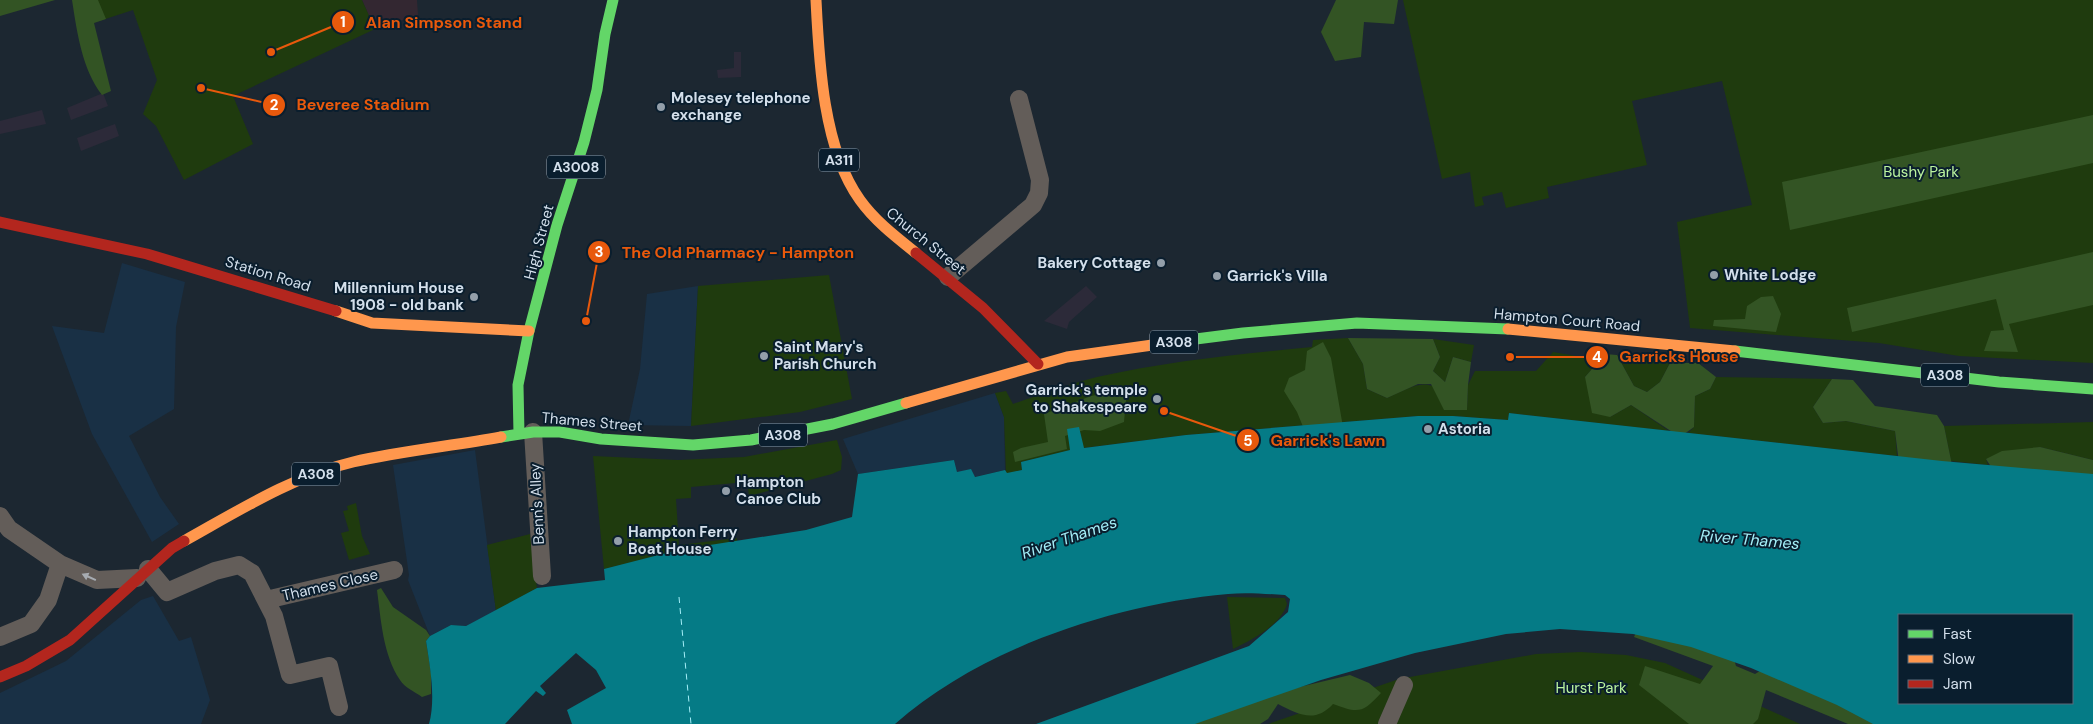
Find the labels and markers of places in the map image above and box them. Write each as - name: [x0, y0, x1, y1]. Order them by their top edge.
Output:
- callout: Alan Simpson Stand: [331, 7, 532, 38]
- place label: Molesey telephone exchange: [671, 88, 811, 125]
- callout: Beveree Stadium: [261, 89, 439, 120]
- marker: Molesey telephone exchange: [655, 101, 667, 113]
- callout: The Old Pharmacy - Hampton: [587, 236, 864, 267]
- place label: Bakery Cottage: [1037, 253, 1151, 273]
- marker: Bakery Cottage: [1155, 257, 1167, 269]
- place label: White Lodge: [1724, 265, 1816, 285]
- place label: Garrick's Villa: [1227, 266, 1328, 286]
- marker: White Lodge: [1708, 269, 1720, 281]
- marker: Garrick's Villa: [1211, 270, 1223, 282]
- place label: Millennium House 1908 - old bank: [334, 278, 464, 315]
- marker: Millennium House 1908 - old bank: [468, 291, 480, 303]
- place label: Saint Mary's Parish Church: [774, 337, 877, 374]
- callout: Garricks House: [1584, 341, 1749, 372]
- marker: Saint Mary's Parish Church: [758, 350, 770, 362]
- place label: Garrick's temple to Shakespeare: [1026, 380, 1147, 417]
- marker: Garrick's temple to Shakespeare: [1151, 393, 1163, 405]
- place label: Astoria: [1438, 419, 1491, 439]
- marker: Astoria: [1422, 423, 1434, 435]
- callout: Garrick's Lawn: [1236, 425, 1396, 456]
- place label: Hampton Canoe Club: [736, 472, 821, 509]
- marker: Hampton Canoe Club: [720, 485, 732, 497]
- place label: Hampton Ferry Boat House: [628, 522, 738, 559]
- marker: Hampton Ferry Boat House: [612, 535, 624, 547]

